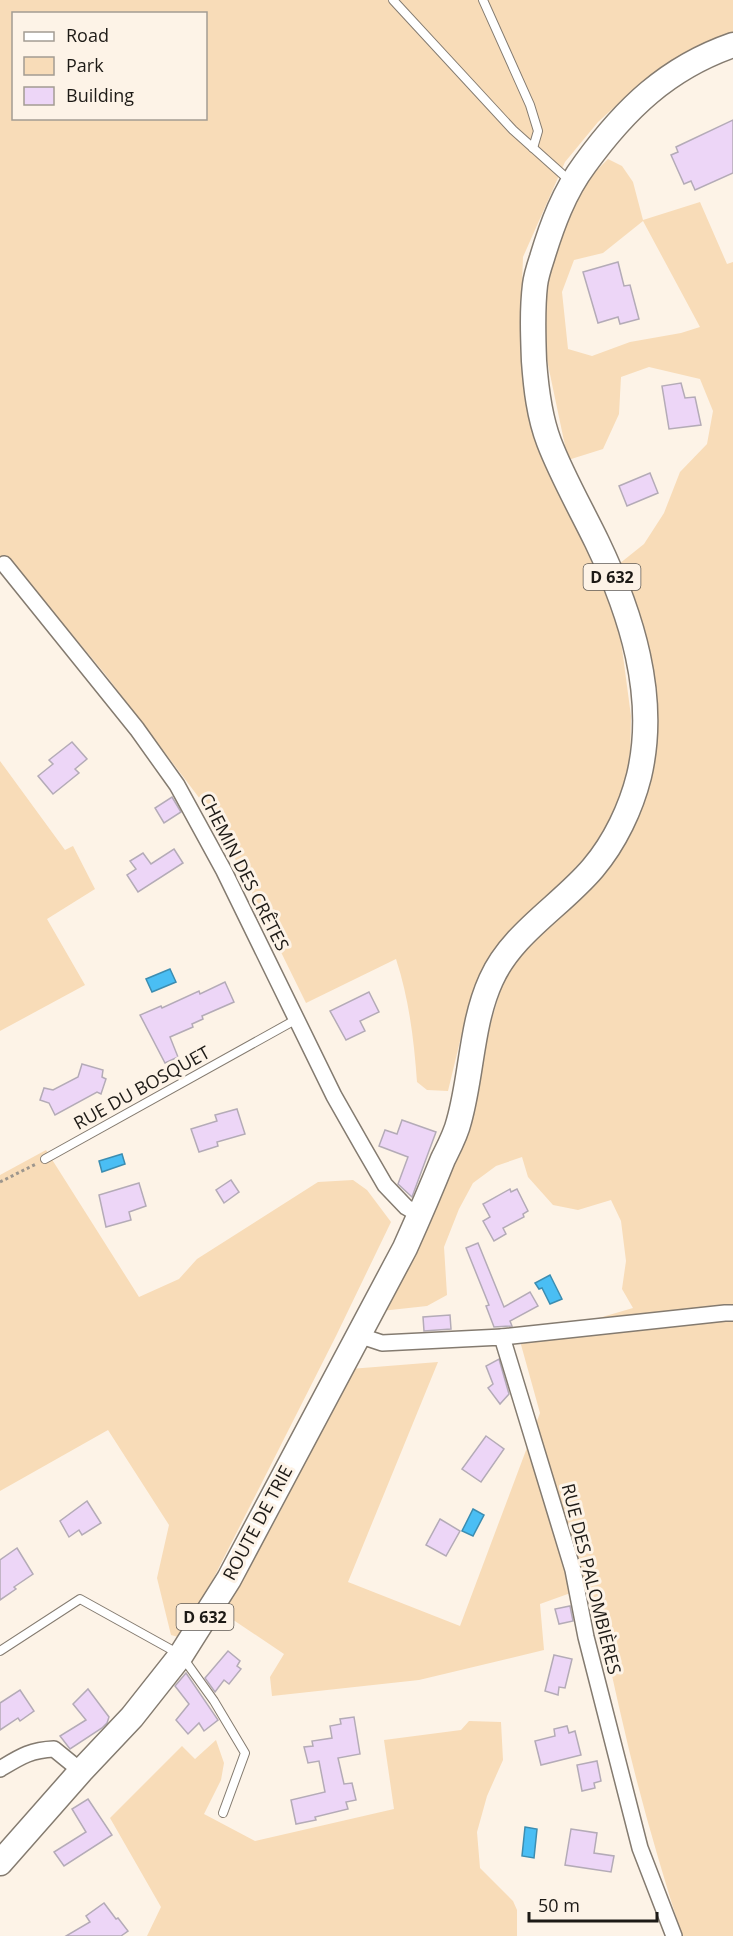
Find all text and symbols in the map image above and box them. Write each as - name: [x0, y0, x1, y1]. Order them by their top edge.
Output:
- legend: [12, 12, 207, 120]
- text: Road: [66, 23, 109, 47]
- text: Park: [66, 53, 104, 77]
- text: Building: [66, 83, 134, 107]
- road number: D 632: [584, 564, 640, 590]
- street label: CHEMIN DES CRÊTES: [195, 789, 295, 955]
- street label: RUE DU BOSQUET: [69, 1040, 214, 1135]
- street label: ROUTE DE TRIE: [217, 1461, 297, 1584]
- street label: RUE DES PALOMBIÈRES: [557, 1481, 627, 1677]
- road number: D 632: [176, 1604, 234, 1630]
- scale bar: [529, 1885, 656, 1923]
- text: 50 m: [538, 1893, 580, 1917]

